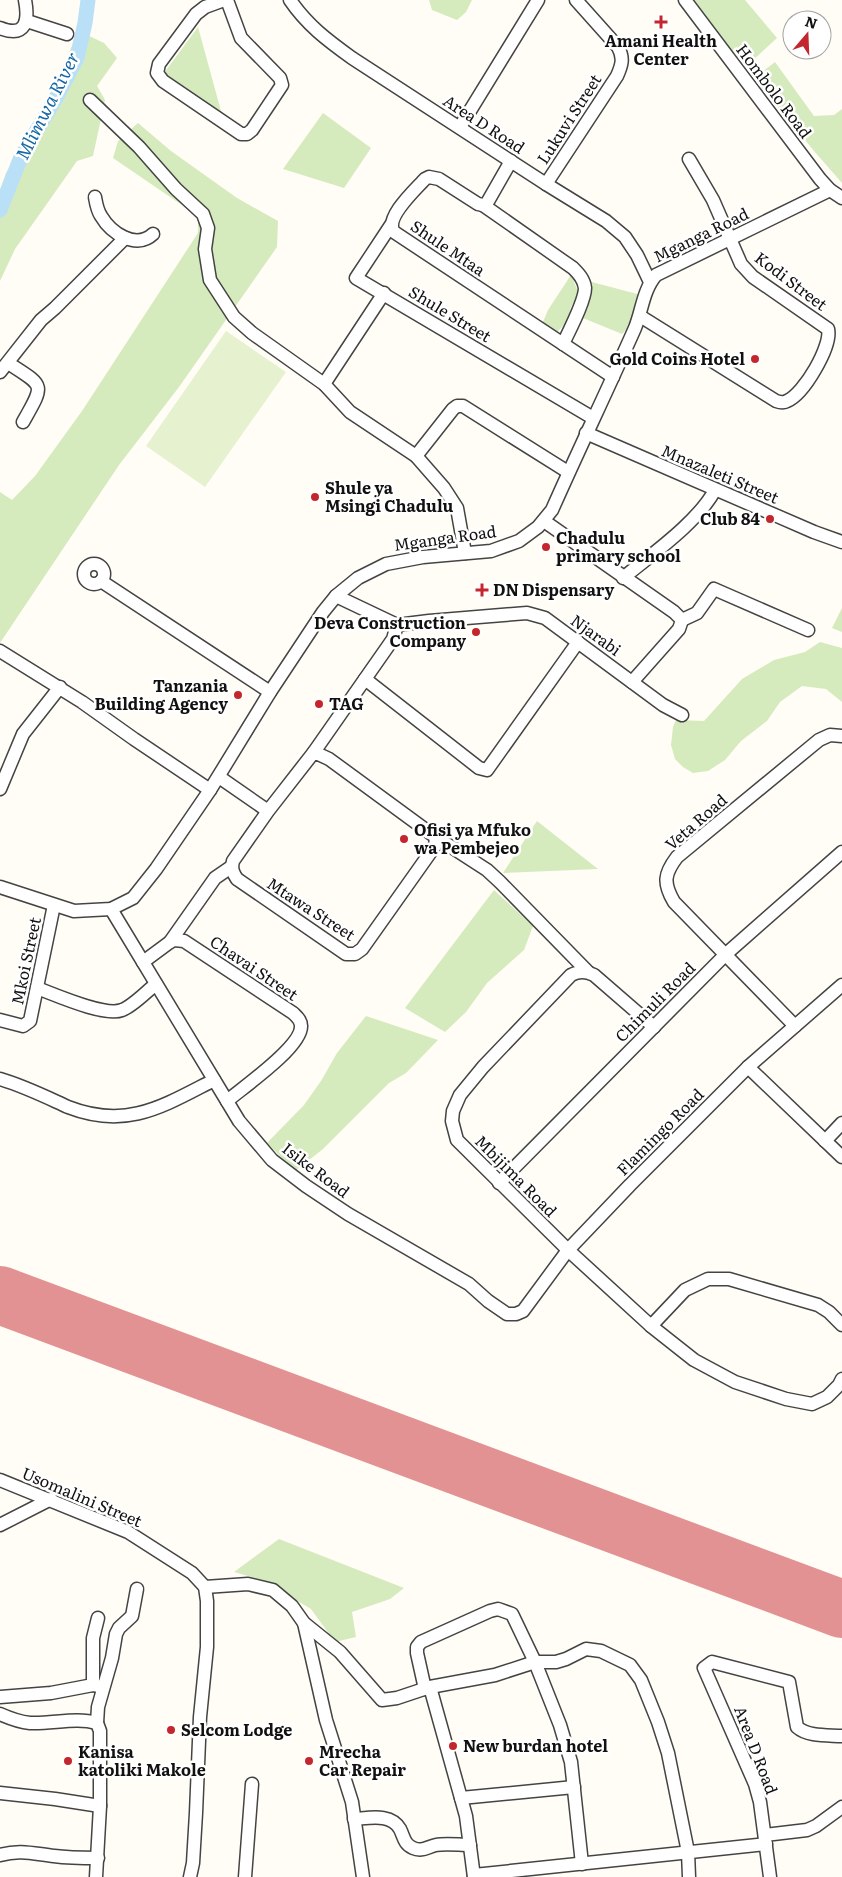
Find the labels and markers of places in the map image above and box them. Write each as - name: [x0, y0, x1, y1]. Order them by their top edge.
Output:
- marker: Amani Health Center: [654, 15, 668, 29]
- place label: Amani Health Center: [605, 28, 717, 70]
- place label: Gold Coins Hotel: [609, 346, 745, 370]
- marker: Gold Coins Hotel: [749, 353, 761, 365]
- place label: Shule ya Msingi Chadulu: [325, 475, 453, 517]
- marker: Shule ya Msingi Chadulu: [309, 491, 321, 503]
- place label: Club 84: [700, 506, 760, 530]
- marker: Club 84: [764, 513, 776, 525]
- place label: Chadulu primary school: [556, 525, 681, 567]
- marker: Chadulu primary school: [540, 541, 552, 553]
- place label: DN Dispensary: [493, 577, 615, 601]
- marker: DN Dispensary: [475, 583, 489, 597]
- place label: Deva Construction Company: [314, 610, 466, 652]
- marker: Deva Construction Company: [470, 626, 482, 638]
- place label: Tanzania Building Agency: [95, 673, 229, 715]
- marker: Tanzania Building Agency: [232, 689, 244, 701]
- place label: TAG: [329, 691, 363, 715]
- marker: TAG: [313, 698, 325, 710]
- place label: Ofisi ya Mfuko wa Pembejeo: [414, 817, 531, 859]
- marker: Ofisi ya Mfuko wa Pembejeo: [398, 833, 410, 845]
- place label: Selcom Lodge: [181, 1717, 292, 1741]
- marker: Selcom Lodge: [165, 1724, 177, 1736]
- place label: New burdan hotel: [463, 1733, 608, 1757]
- place label: Kanisa katoliki Makole: [78, 1739, 206, 1781]
- place label: Mrecha Car Repair: [319, 1739, 406, 1781]
- marker: New burdan hotel: [447, 1740, 459, 1752]
- marker: Kanisa katoliki Makole: [62, 1755, 74, 1767]
- marker: Mrecha Car Repair: [303, 1755, 315, 1767]

